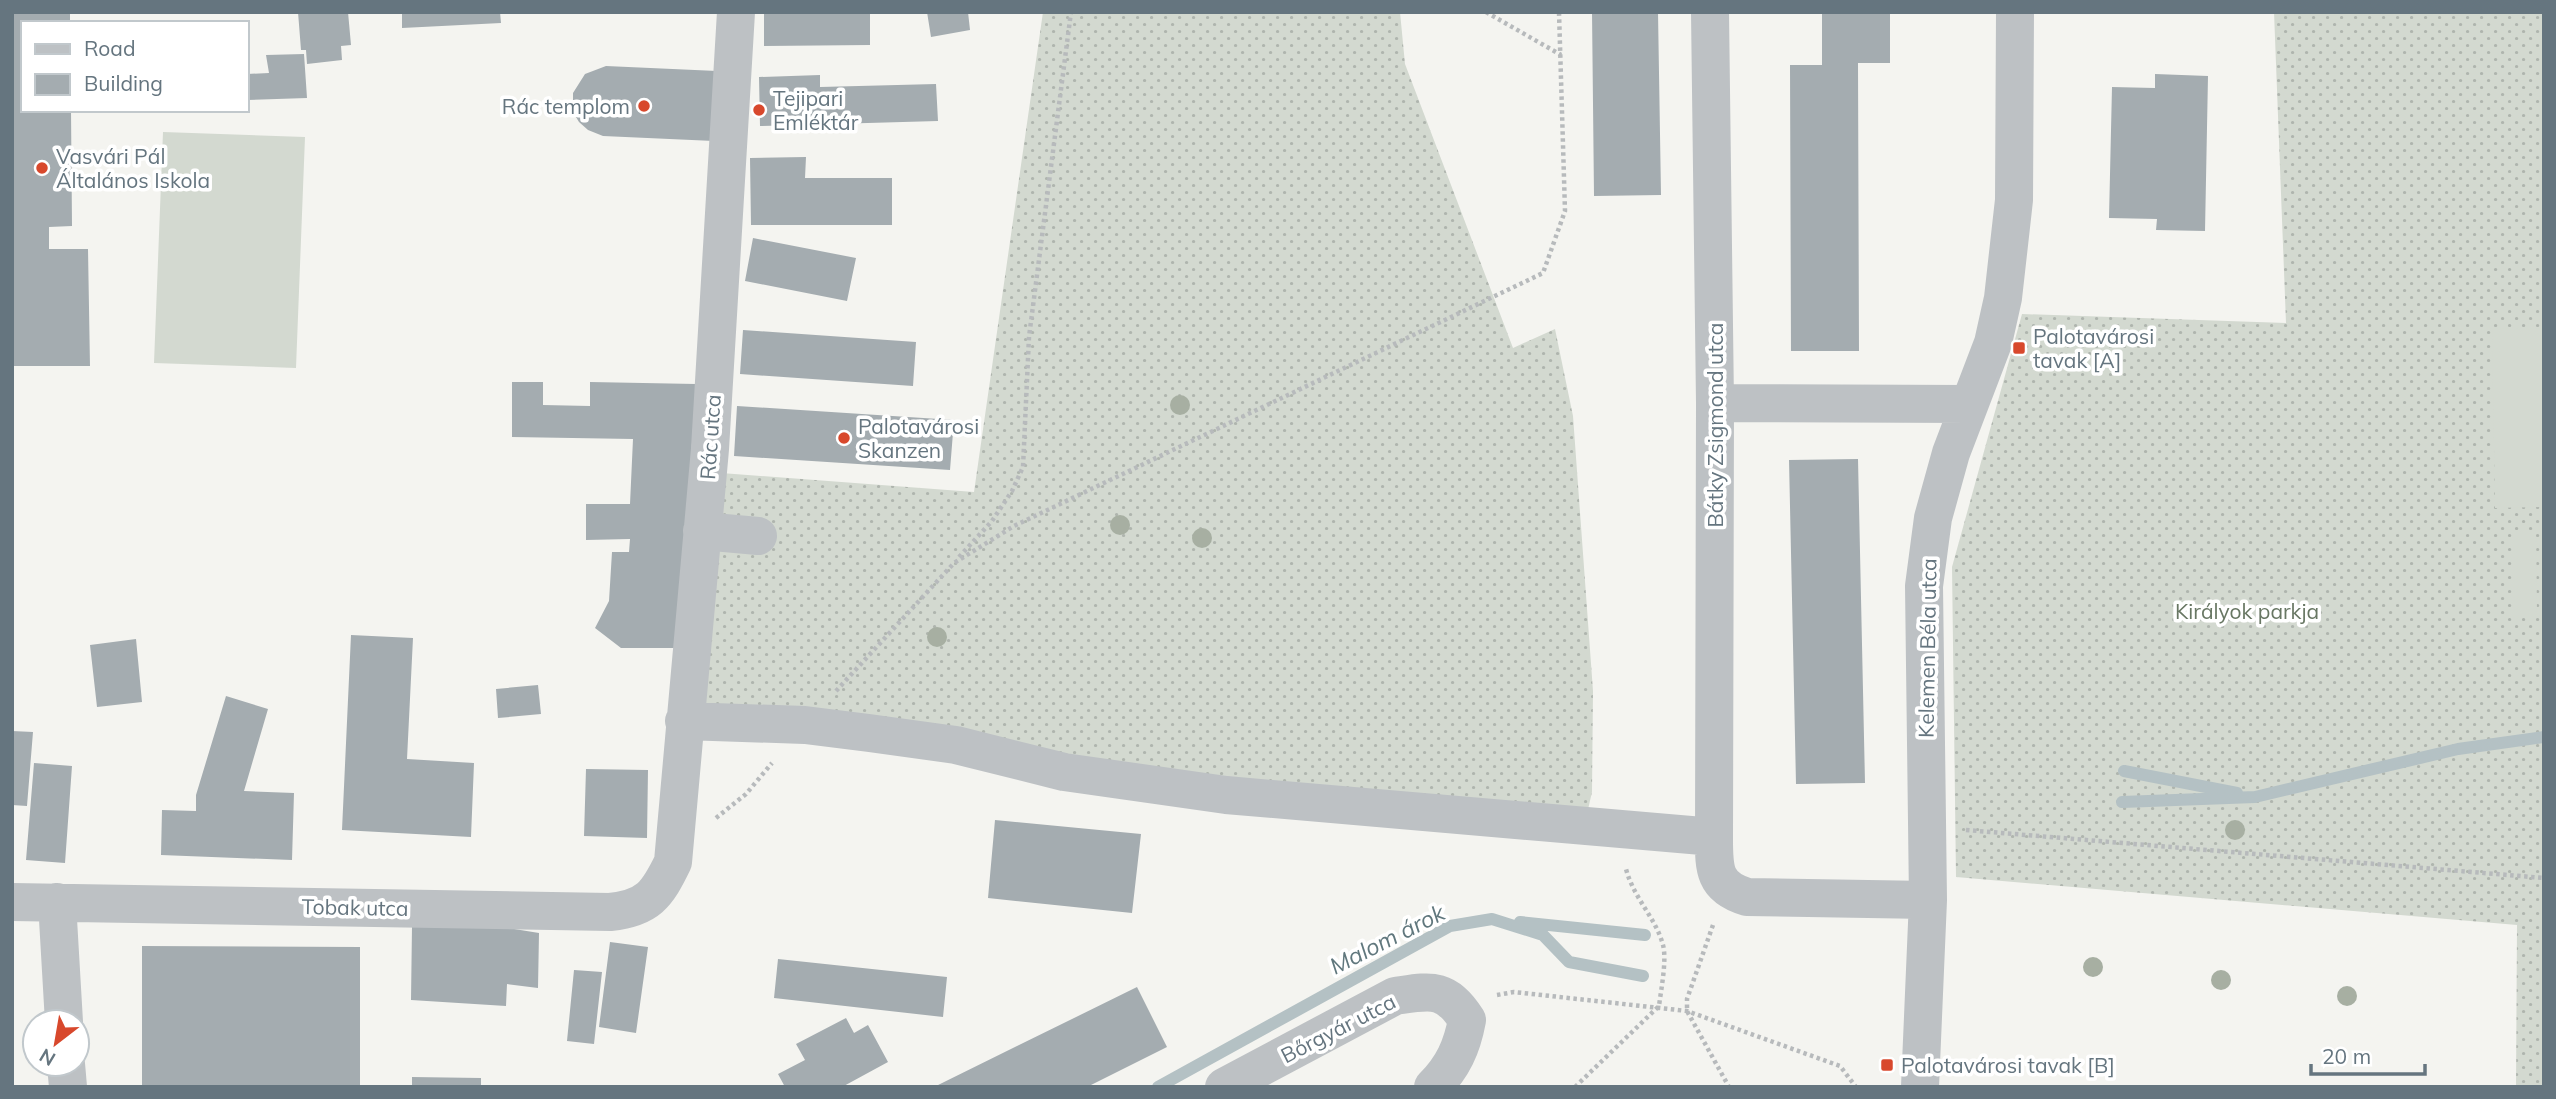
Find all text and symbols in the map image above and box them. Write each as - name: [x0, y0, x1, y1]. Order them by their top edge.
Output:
- legend: [21, 21, 248, 112]
- text: Road: [84, 35, 135, 61]
- text: Building: [84, 70, 163, 96]
- place label: Tejipari Emléktár: [773, 85, 859, 135]
- place label: Rác templom: [502, 93, 630, 119]
- marker: Rác templom: [636, 98, 652, 114]
- marker: Tejipari Emléktár: [751, 102, 767, 118]
- place label: Vasvári Pál Általános Iskola: [56, 143, 210, 193]
- marker: Vasvári Pál Általános Iskola: [34, 160, 50, 176]
- street label: Bátky Zsigmond utca: [1702, 323, 1728, 527]
- place label: Palotavárosi tavak [A]: [2033, 323, 2154, 373]
- marker: Palotavárosi tavak [A]: [2011, 340, 2027, 356]
- street label: Rác utca: [694, 394, 726, 480]
- place label: Palotavárosi Skanzen: [858, 413, 979, 463]
- marker: Palotavárosi Skanzen: [836, 430, 852, 446]
- street label: Kelemen Béla utca: [1912, 558, 1942, 738]
- park label: Királyok parkja: [2175, 598, 2319, 624]
- street label: Tobak utca: [301, 893, 409, 921]
- water label: Malom árok: [1325, 897, 1450, 980]
- street label: Bőrgyár utca: [1276, 988, 1400, 1068]
- north arrow: [21, 1008, 91, 1078]
- scale bar: [2311, 1032, 2425, 1076]
- text: 20 m: [2322, 1043, 2371, 1069]
- text: N: [35, 1044, 60, 1072]
- place label: Palotavárosi tavak [B]: [1901, 1052, 2115, 1078]
- marker: Palotavárosi tavak [B]: [1879, 1057, 1895, 1073]

